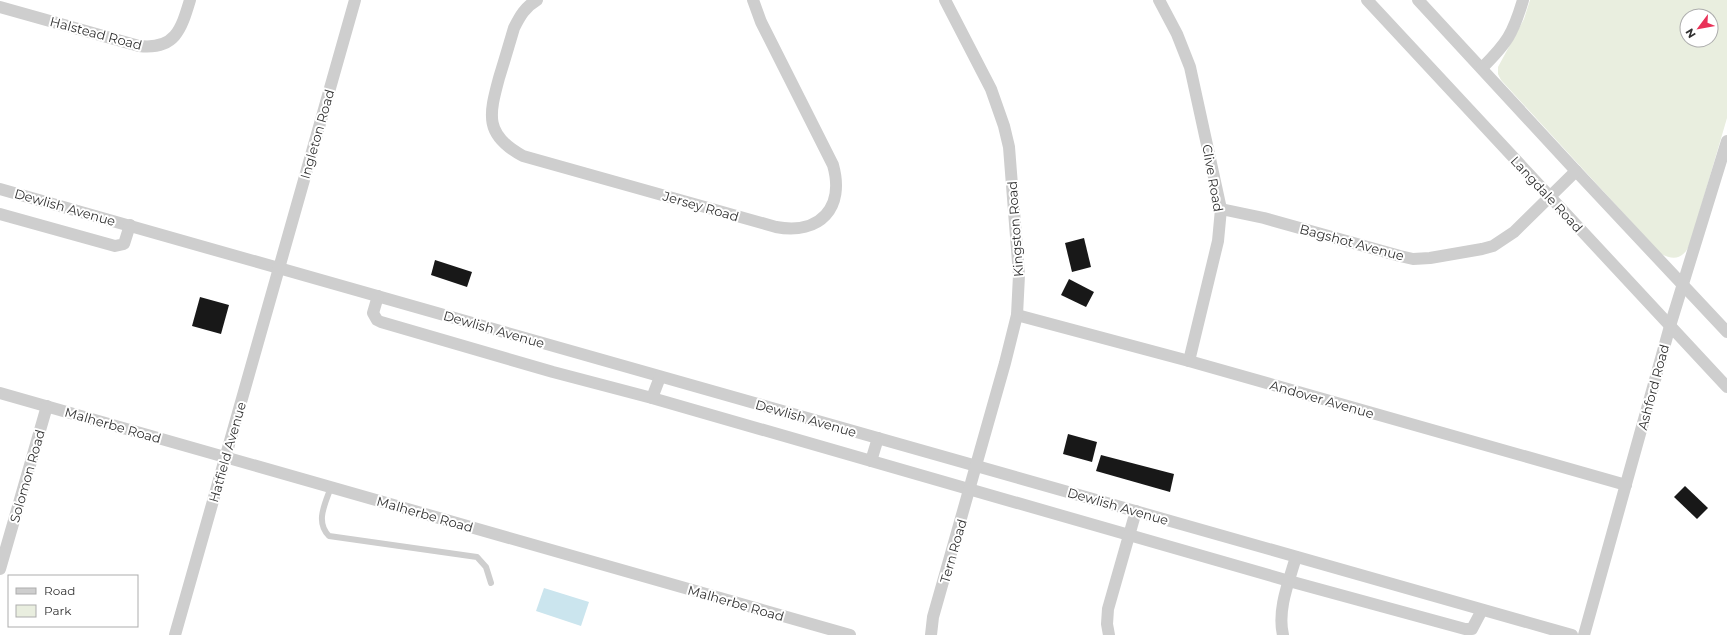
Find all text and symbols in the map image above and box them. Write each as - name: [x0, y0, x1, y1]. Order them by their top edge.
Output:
- north arrow: [1679, 8, 1719, 48]
- street label: Halstead Road: [48, 13, 144, 53]
- text: N: [1682, 26, 1699, 41]
- street label: Ingleton Road: [297, 87, 337, 181]
- street label: Clive Road: [1199, 143, 1227, 213]
- street label: Langdale Road: [1508, 153, 1586, 235]
- street label: Kingston Road: [1004, 180, 1026, 278]
- street label: Dewlish Avenue: [13, 185, 118, 229]
- street label: Jersey Road: [660, 187, 741, 224]
- street label: Bagshot Avenue: [1298, 220, 1406, 264]
- street label: Dewlish Avenue: [442, 307, 547, 351]
- street label: Ashford Road: [1634, 342, 1672, 432]
- street label: Andover Avenue: [1268, 377, 1376, 422]
- street label: Dewlish Avenue: [754, 396, 859, 440]
- street label: Hatfield Avenue: [205, 400, 249, 504]
- street label: Malherbe Road: [63, 404, 163, 446]
- street label: Solomon Road: [6, 428, 48, 524]
- street label: Dewlish Avenue: [1066, 484, 1171, 528]
- street label: Malherbe Road: [375, 493, 475, 535]
- street label: Tern Road: [936, 517, 970, 585]
- legend: [8, 575, 138, 627]
- street label: Malherbe Road: [686, 582, 786, 624]
- text: Road: [44, 583, 75, 598]
- text: Park: [44, 603, 72, 618]

